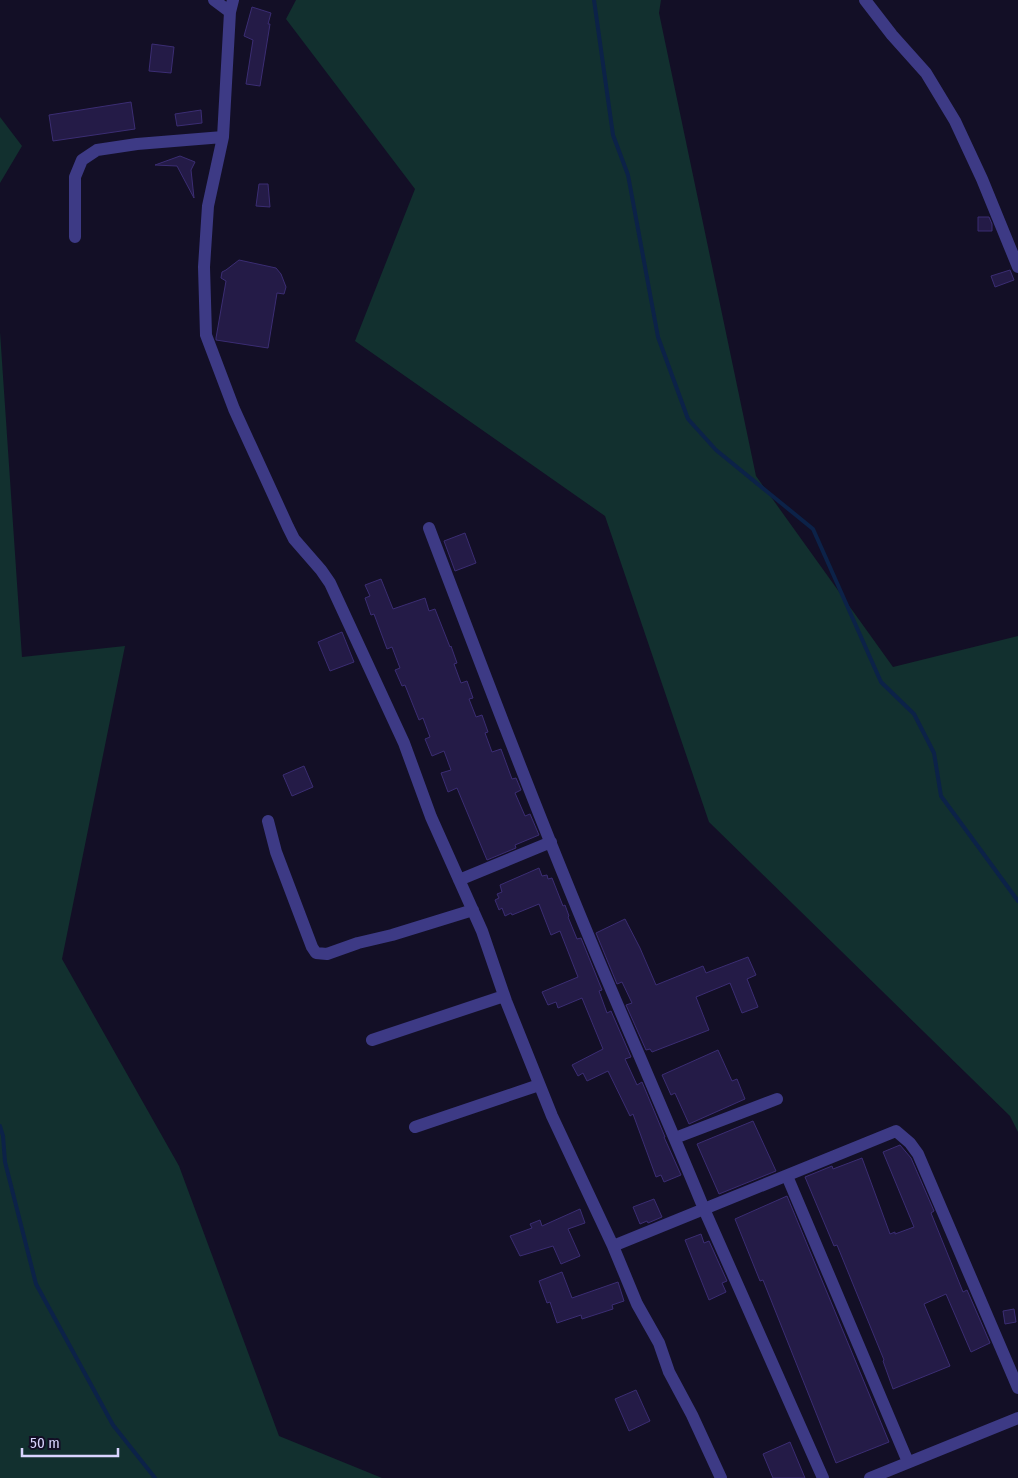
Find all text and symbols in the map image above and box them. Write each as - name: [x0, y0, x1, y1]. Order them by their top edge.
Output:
- scale bar: [22, 1426, 119, 1458]
- text: 50 m: [30, 1434, 60, 1452]

